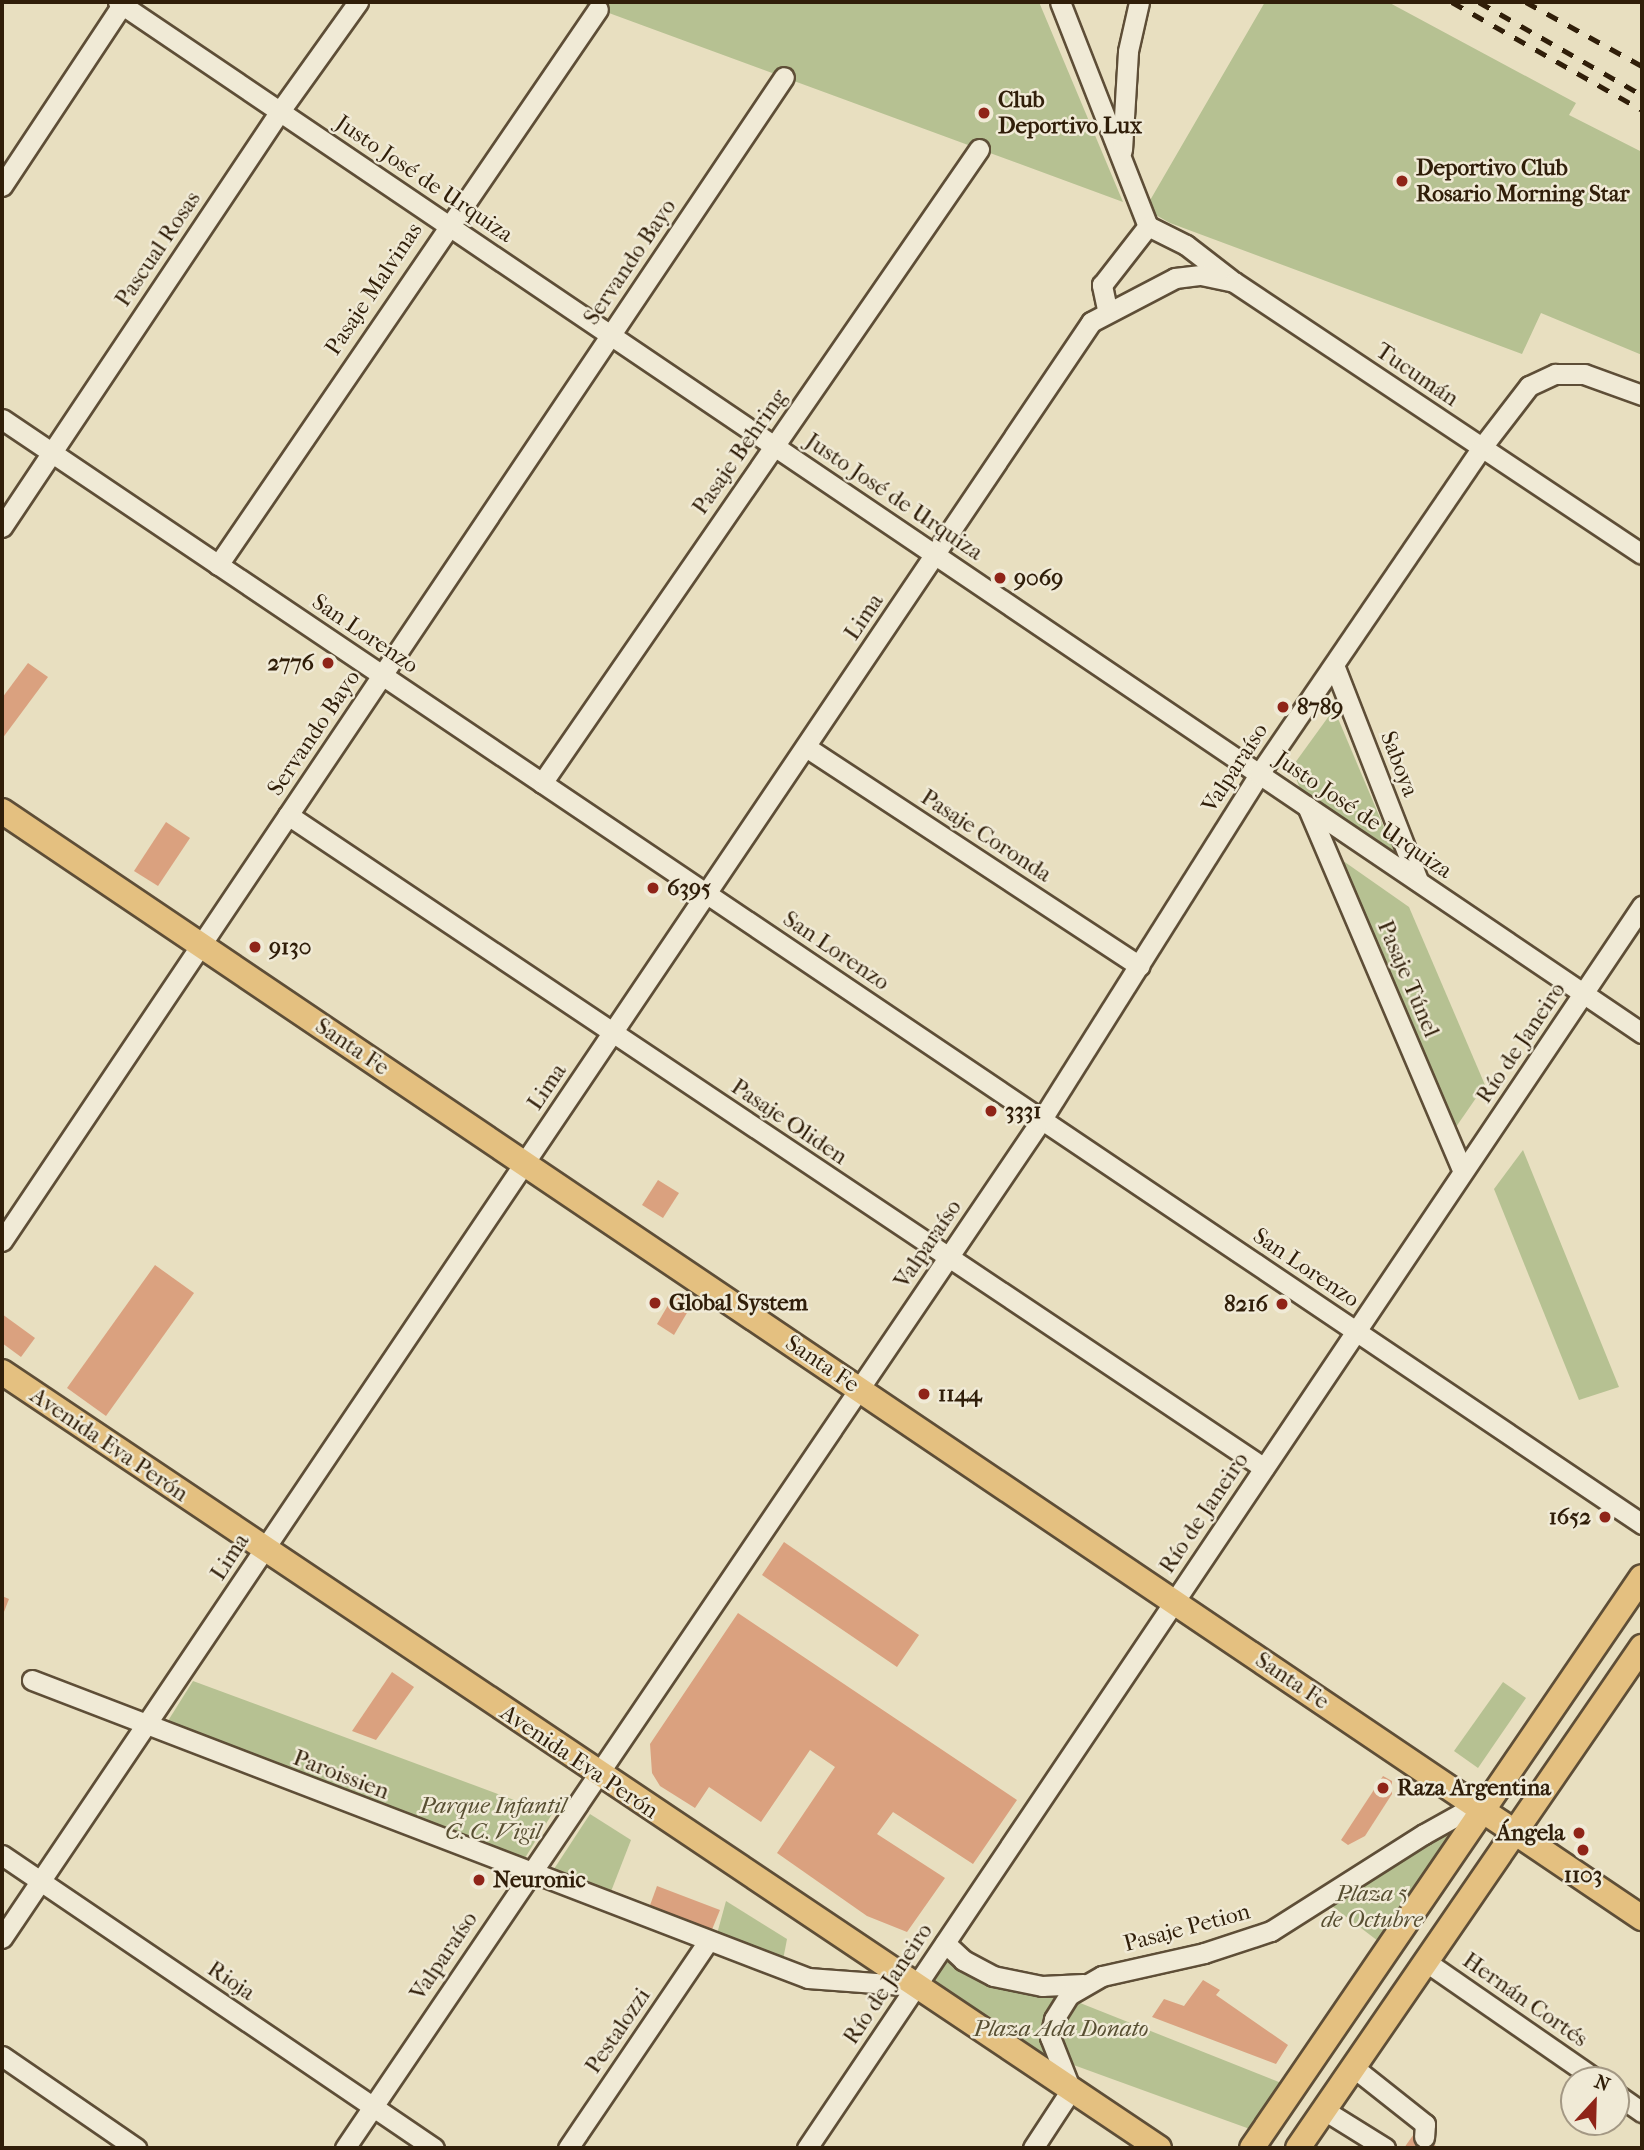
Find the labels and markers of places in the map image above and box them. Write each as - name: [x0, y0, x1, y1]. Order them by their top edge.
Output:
- place label: Club Deportivo Lux: [998, 86, 1142, 140]
- marker: Club Deportivo Lux: [976, 105, 992, 121]
- place label: Deportivo Club Rosario Morning Star: [1416, 154, 1629, 208]
- marker: Deportivo Club Rosario Morning Star: [1394, 173, 1410, 189]
- place label: 9069: [1014, 564, 1063, 592]
- marker: 9069: [992, 570, 1008, 586]
- place label: 2776: [268, 649, 314, 677]
- marker: 2776: [320, 655, 336, 671]
- place label: 8789: [1297, 693, 1343, 721]
- marker: 8789: [1275, 699, 1291, 715]
- place label: 6395: [667, 874, 711, 902]
- marker: 6395: [645, 880, 661, 896]
- place label: 9130: [269, 933, 311, 961]
- marker: 9130: [247, 939, 263, 955]
- place label: 3331: [1005, 1097, 1042, 1125]
- marker: 3331: [983, 1103, 999, 1119]
- place label: Global System: [669, 1289, 808, 1317]
- place label: 8216: [1224, 1290, 1268, 1318]
- marker: Global System: [647, 1295, 663, 1311]
- marker: 8216: [1274, 1296, 1290, 1312]
- place label: 1144: [938, 1380, 982, 1408]
- marker: 1144: [916, 1386, 932, 1402]
- place label: 1652: [1549, 1503, 1591, 1531]
- marker: 1652: [1597, 1509, 1613, 1525]
- place label: Raza Argentina: [1397, 1774, 1551, 1802]
- marker: Raza Argentina: [1375, 1780, 1391, 1796]
- place label: Ángela: [1496, 1819, 1565, 1847]
- marker: Ángela: [1571, 1825, 1587, 1841]
- marker: 1103: [1575, 1842, 1591, 1858]
- place label: 1103: [1564, 1861, 1602, 1889]
- place label: Neuronic: [493, 1866, 586, 1894]
- marker: Neuronic: [471, 1872, 487, 1888]

